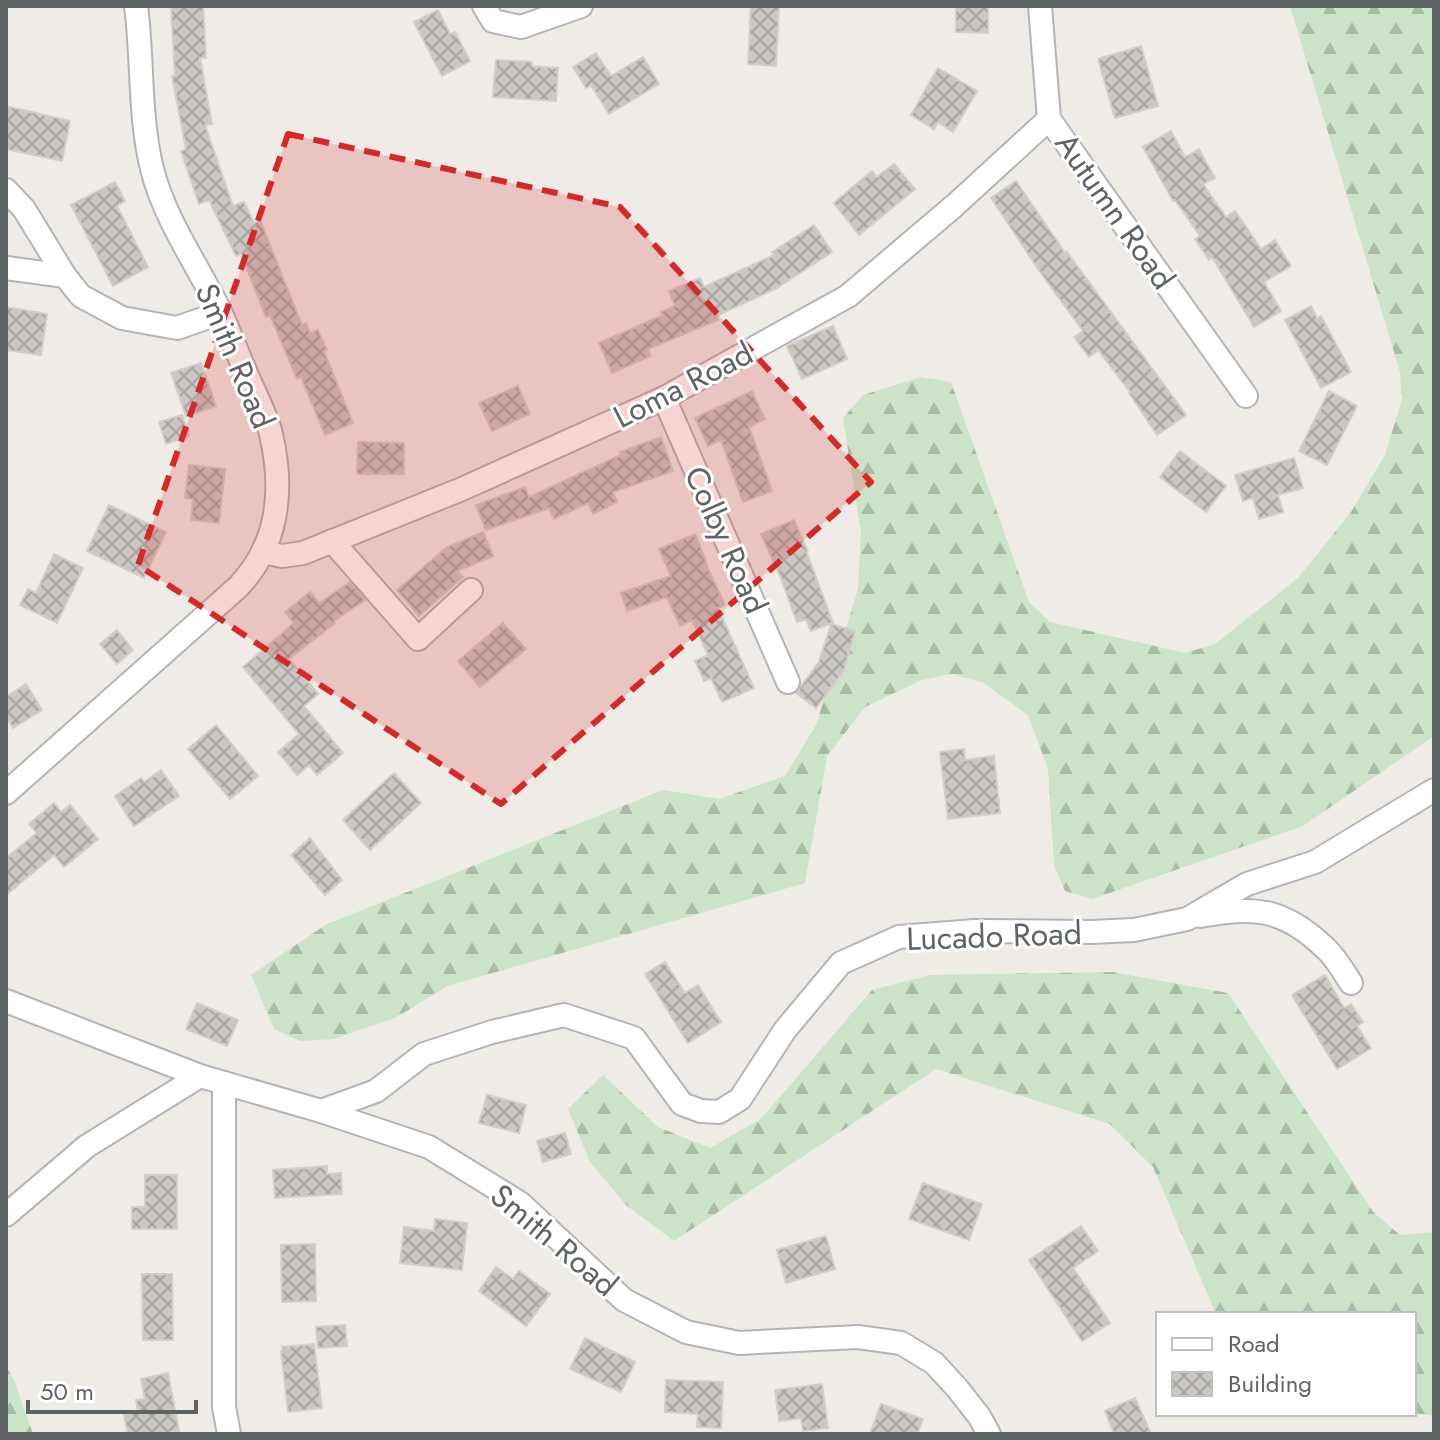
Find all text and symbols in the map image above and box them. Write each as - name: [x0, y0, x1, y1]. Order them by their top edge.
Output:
- street label: Autumn Road: [1044, 123, 1186, 299]
- street label: Smith Road: [184, 276, 286, 436]
- street label: Loma Road: [605, 330, 761, 440]
- street label: Colby Road: [673, 459, 779, 621]
- street label: Lucado Road: [905, 910, 1083, 962]
- street label: Smith Road: [480, 1173, 628, 1307]
- legend: [1156, 1312, 1416, 1416]
- text: Road: [1228, 1326, 1280, 1361]
- scale bar: [28, 1364, 196, 1414]
- text: Building: [1228, 1366, 1312, 1401]
- text: 50 m: [40, 1374, 94, 1409]

